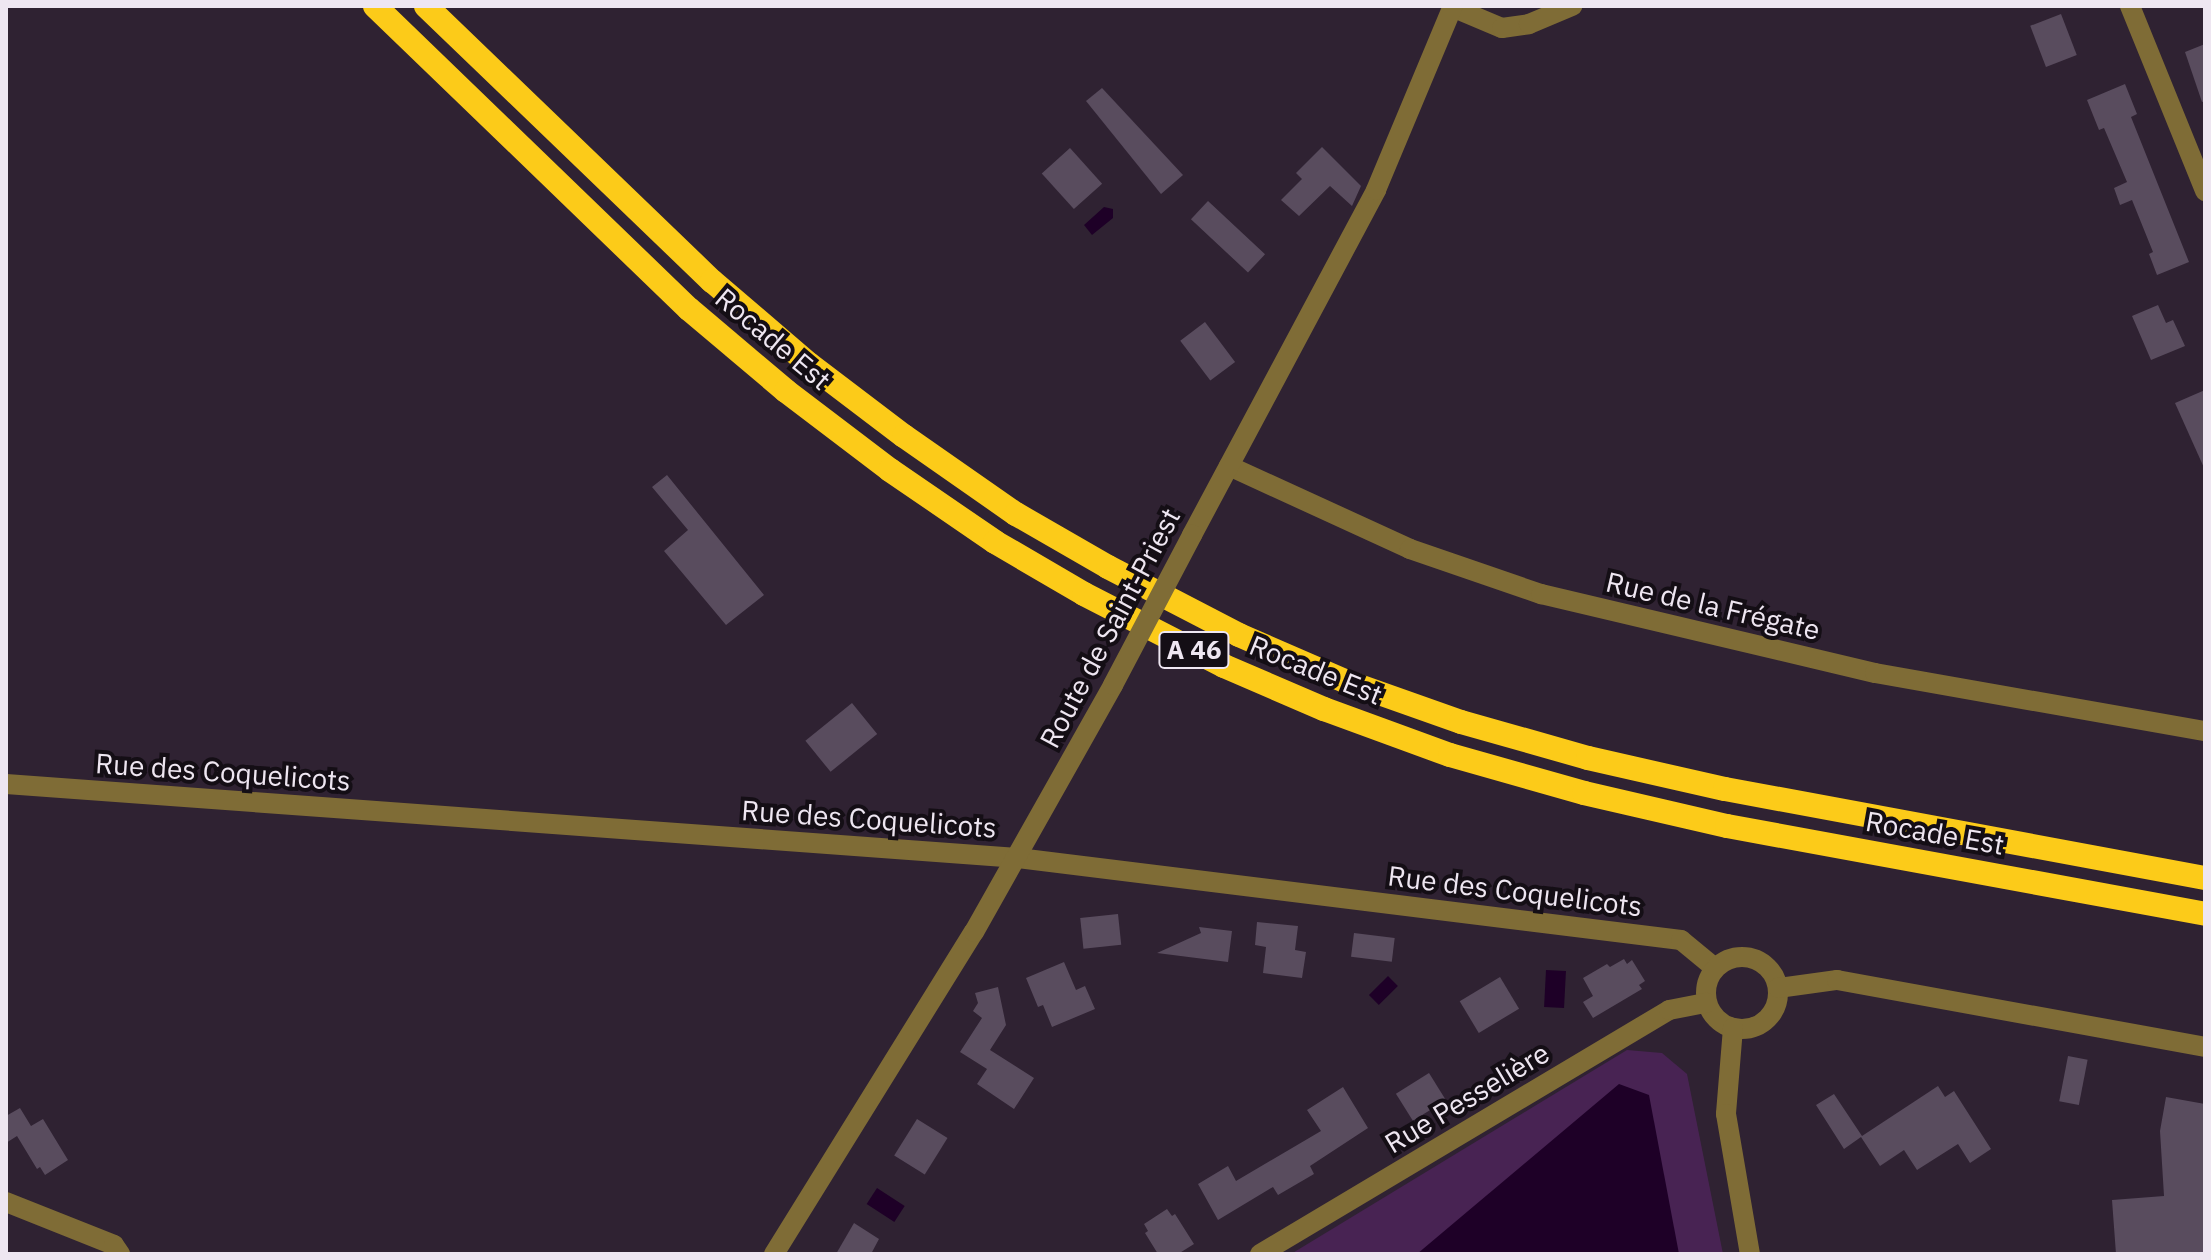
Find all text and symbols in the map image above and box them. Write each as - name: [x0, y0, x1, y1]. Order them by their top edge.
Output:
- street label: Rocade Est: [709, 281, 837, 397]
- street label: Route de Saint-Priest: [1033, 503, 1187, 753]
- street label: Rue de la Frégate: [1603, 565, 1823, 647]
- road number: A 46: [1158, 628, 1230, 672]
- street label: Rocade Est: [1245, 628, 1387, 712]
- street label: Rue des Coquelicots: [94, 746, 352, 798]
- street label: Rue des Coquelicots: [740, 793, 998, 845]
- street label: Rocade Est: [1863, 804, 2007, 862]
- street label: Rue des Coquelicots: [1386, 859, 1644, 923]
- street label: Rue Pesselière: [1379, 1036, 1555, 1160]

